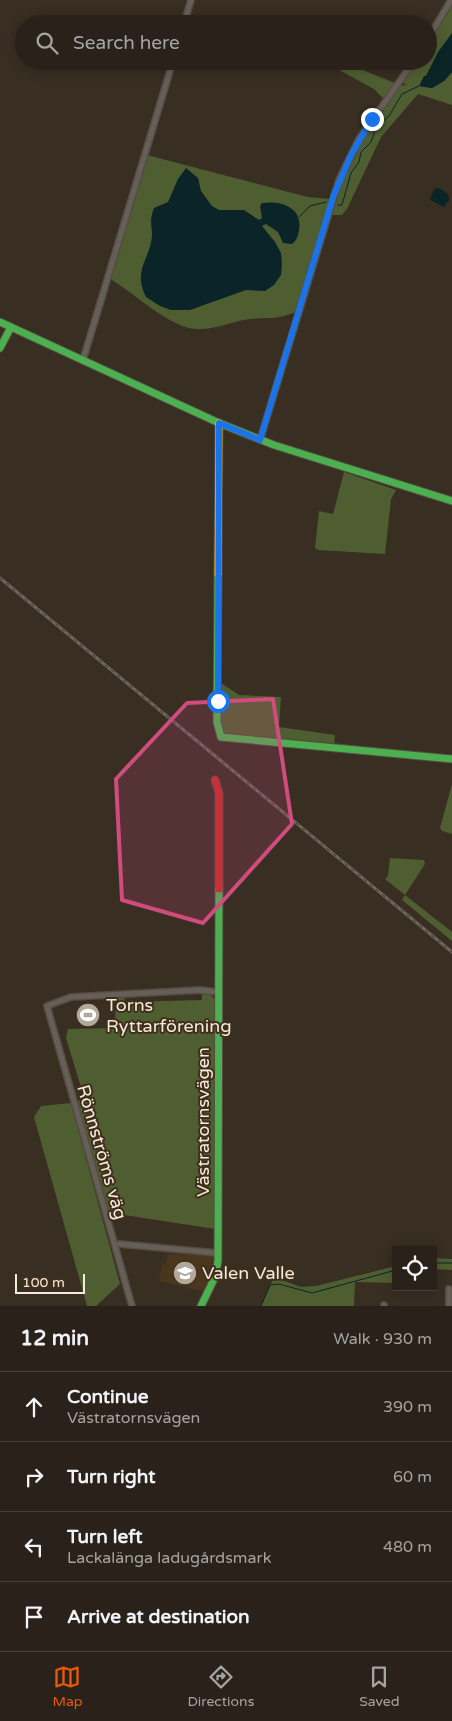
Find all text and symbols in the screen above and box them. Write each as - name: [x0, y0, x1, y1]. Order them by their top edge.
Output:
- search box: [15, 15, 437, 70]
- icon: search: [33, 29, 61, 57]
- text: Search here: [73, 32, 180, 54]
- route end: [361, 108, 384, 131]
- route start: [207, 690, 230, 713]
- place label: Torns Ryttarförening: [106, 994, 232, 1037]
- sports icon: Torns Ryttarförening: [75, 1002, 101, 1028]
- street label: Västratornsvägen: [192, 1047, 214, 1197]
- street label: Rönnströms väg: [72, 1082, 132, 1222]
- map controls: [392, 1246, 437, 1291]
- button: locate: [392, 1246, 437, 1291]
- school or university icon: Valen Valle: [172, 1260, 198, 1286]
- place label: Valen Valle: [202, 1262, 295, 1284]
- scale bar: [15, 1271, 85, 1294]
- text: 100 m: [22, 1274, 65, 1291]
- text: 12 min: [20, 1326, 89, 1351]
- text: Walk · 930 m: [333, 1329, 432, 1349]
- text: Continue: [67, 1386, 149, 1408]
- icon: ahead: [20, 1393, 48, 1421]
- text: 390 m: [383, 1397, 432, 1417]
- text: Västratornsvägen: [67, 1408, 200, 1428]
- icon: right: [20, 1463, 48, 1491]
- text: Turn right: [67, 1466, 155, 1488]
- text: 60 m: [393, 1467, 432, 1487]
- text: Turn left: [67, 1526, 143, 1548]
- icon: left: [20, 1533, 48, 1561]
- text: 480 m: [383, 1537, 432, 1557]
- text: Lackalänga ladugårdsmark: [67, 1548, 271, 1568]
- icon: arrive: [20, 1603, 48, 1631]
- text: Arrive at destination: [67, 1606, 250, 1628]
- tab: Map: [52, 1663, 83, 1710]
- tab: Directions: [187, 1663, 254, 1710]
- tab: Saved: [359, 1663, 400, 1710]

